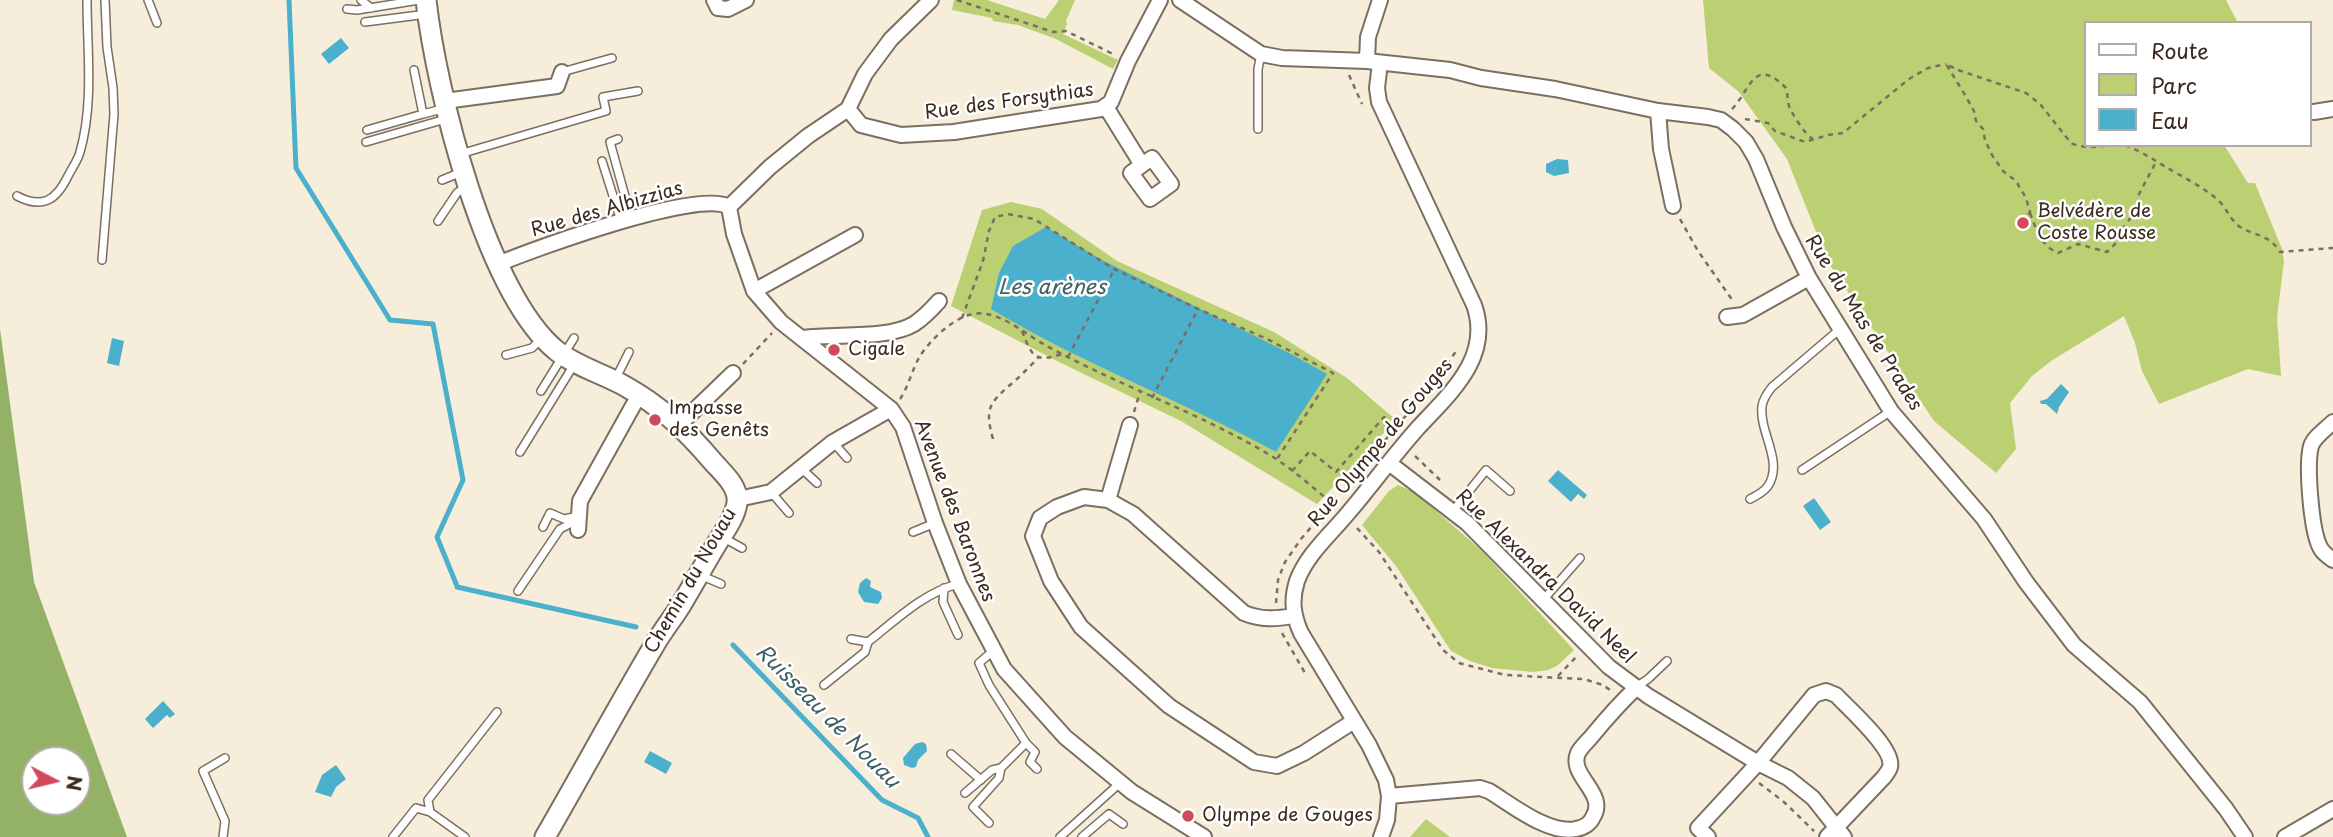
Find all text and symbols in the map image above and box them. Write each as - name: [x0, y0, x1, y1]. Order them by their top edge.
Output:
- legend: [2084, 21, 2312, 147]
- text: Route: [2151, 34, 2209, 66]
- text: Parc: [2151, 69, 2197, 101]
- street label: Rue des Forsythias: [923, 79, 1095, 125]
- text: Eau: [2151, 104, 2189, 136]
- street label: Rue des Albizzias: [529, 177, 685, 243]
- place label: Belvédère de Coste Rousse: [2037, 201, 2156, 245]
- marker: Belvédère de Coste Rousse: [2015, 215, 2031, 231]
- street label: Rue du Mas de Prades: [1800, 231, 1926, 415]
- water label: Les arènes: [998, 275, 1106, 301]
- place label: Cigale: [848, 339, 905, 361]
- marker: Cigale: [826, 342, 842, 358]
- street label: Rue Olympe de Gouges: [1304, 354, 1458, 532]
- place label: Impasse des Genêts: [669, 398, 769, 442]
- marker: Impasse des Genêts: [647, 412, 663, 428]
- street label: Avenue des Baronnes: [909, 417, 999, 605]
- street label: Rue Alexandra David Neel: [1451, 485, 1639, 669]
- street label: Chemin du Nouau: [640, 504, 742, 658]
- water label: Ruisseau de Nouau: [750, 640, 904, 794]
- north arrow: [21, 746, 91, 816]
- text: N: [60, 774, 90, 792]
- place label: Olympe de Gouges: [1202, 805, 1373, 827]
- marker: Olympe de Gouges: [1180, 808, 1196, 824]

